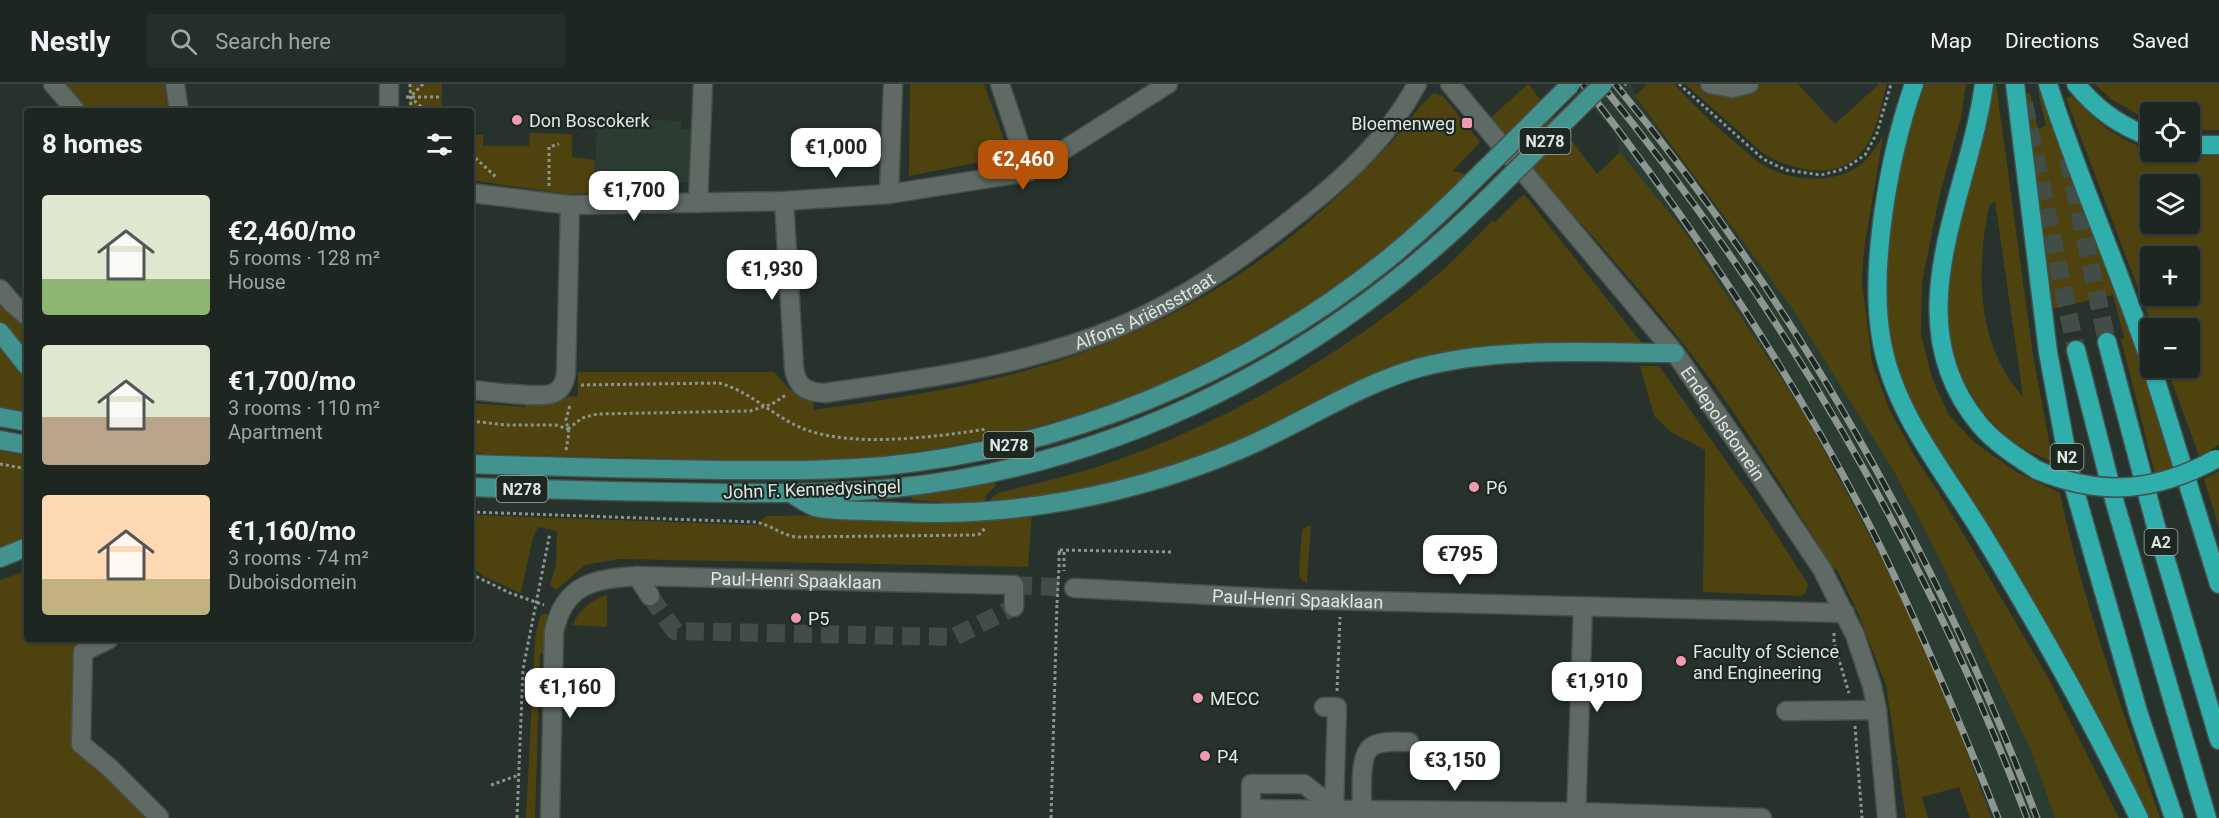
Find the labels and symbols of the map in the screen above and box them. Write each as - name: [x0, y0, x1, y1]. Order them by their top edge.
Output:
- place label: Don Boscokerk: [529, 110, 651, 131]
- marker: Don Boscokerk: [510, 113, 524, 127]
- place label: Bloemenweg: [1351, 113, 1455, 134]
- marker: Bloemenweg: [1460, 116, 1474, 130]
- pin: €1,000: [787, 128, 885, 179]
- road number: N278: [1520, 128, 1570, 154]
- pin: €2,460: [974, 140, 1072, 191]
- pin: €1,700: [585, 171, 683, 222]
- pin: €1,930: [723, 250, 821, 301]
- street label: Alfons Ariënsstraat: [1072, 267, 1219, 353]
- street label: Endepolsdomein: [1677, 362, 1770, 484]
- road number: N278: [984, 432, 1034, 458]
- road number: N2: [2050, 444, 2084, 470]
- street label: John F. Kennedysingel: [723, 475, 901, 503]
- road number: N278: [496, 476, 548, 502]
- place label: P6: [1486, 477, 1507, 498]
- marker: P6: [1467, 480, 1481, 494]
- road number: A2: [2144, 529, 2178, 555]
- pin: €795: [1424, 535, 1496, 586]
- street label: Paul-Henri Spaaklaan: [710, 567, 882, 592]
- street label: Paul-Henri Spaaklaan: [1212, 585, 1384, 612]
- place label: P5: [808, 608, 829, 629]
- marker: P5: [789, 611, 803, 625]
- place label: Faculty of Science and Engineering: [1693, 641, 1839, 683]
- marker: Faculty of Science and Engineering: [1674, 654, 1688, 668]
- pin: €1,910: [1548, 662, 1646, 713]
- pin: €1,160: [521, 668, 619, 719]
- place label: MECC: [1210, 688, 1259, 709]
- marker: MECC: [1191, 691, 1205, 705]
- pin: €3,150: [1406, 741, 1504, 792]
- place label: P4: [1217, 746, 1238, 767]
- marker: P4: [1198, 749, 1212, 763]

